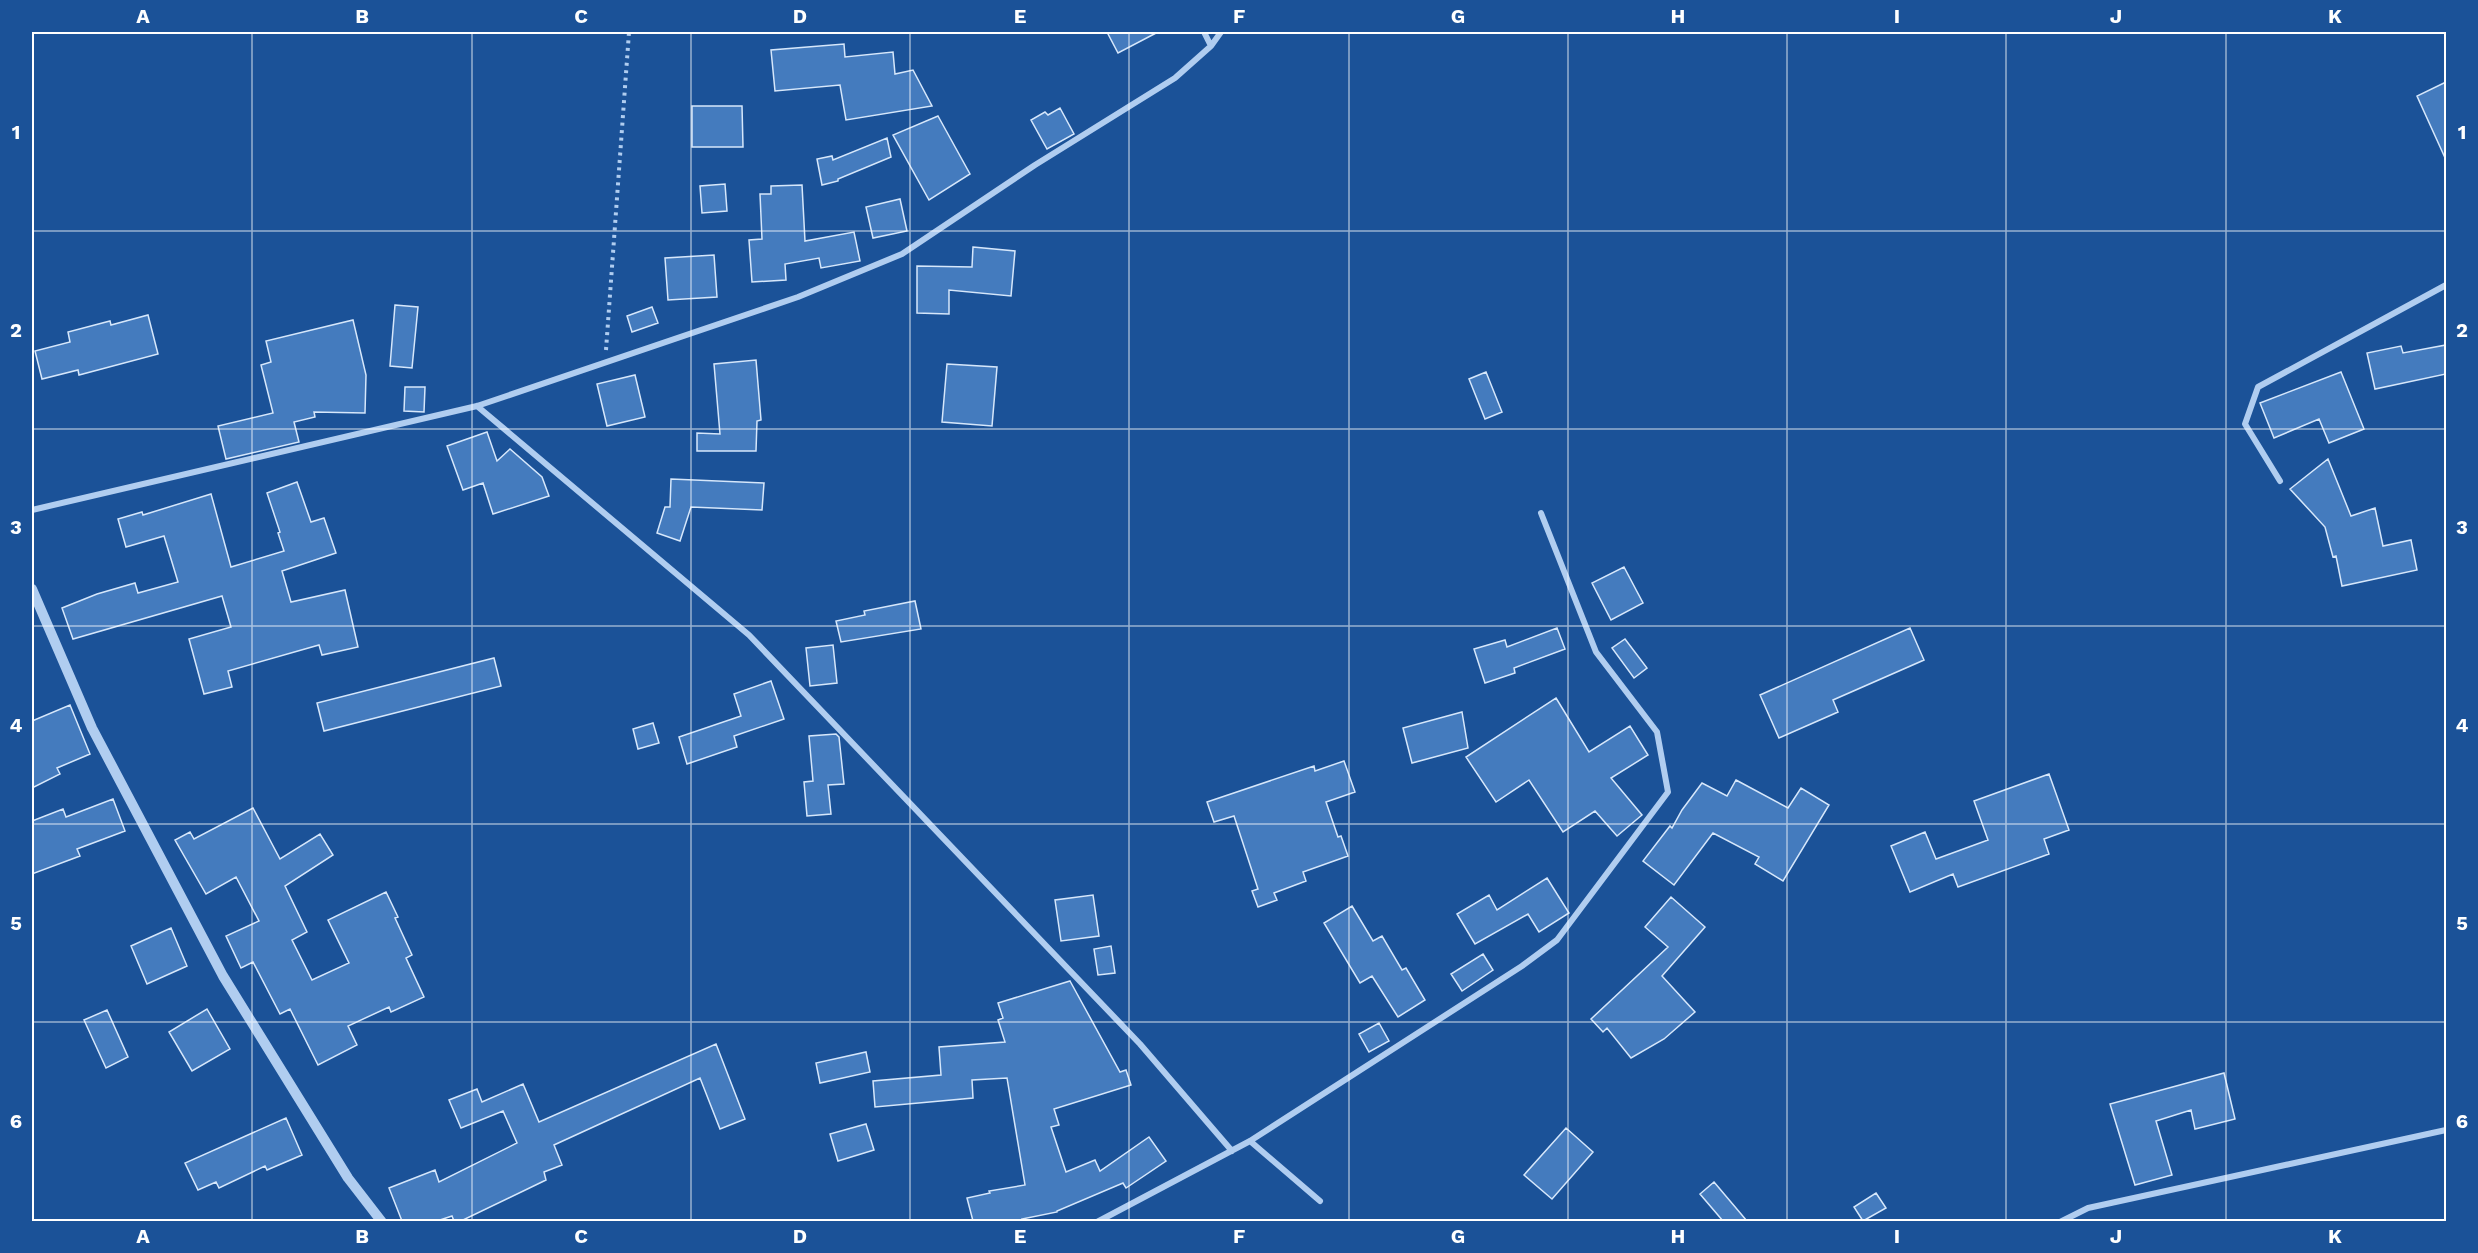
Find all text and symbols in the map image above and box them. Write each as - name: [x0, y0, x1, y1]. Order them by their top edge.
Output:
- text: A: [136, 4, 150, 28]
- text: B: [355, 4, 369, 28]
- text: C: [574, 4, 588, 28]
- text: D: [793, 4, 807, 28]
- text: E: [1014, 4, 1026, 28]
- text: F: [1233, 4, 1245, 28]
- text: G: [1451, 4, 1465, 28]
- text: H: [1671, 4, 1685, 28]
- text: I: [1894, 4, 1900, 28]
- text: J: [2110, 4, 2122, 28]
- text: K: [2328, 4, 2342, 28]
- text: 1: [12, 120, 20, 144]
- text: 1: [2458, 120, 2466, 144]
- text: 2: [10, 318, 22, 342]
- text: 2: [2456, 318, 2468, 342]
- text: 3: [10, 515, 22, 539]
- text: 3: [2456, 515, 2468, 539]
- text: 4: [10, 713, 23, 737]
- text: 4: [2456, 713, 2469, 737]
- text: 5: [10, 911, 22, 935]
- text: 5: [2456, 911, 2468, 935]
- text: 6: [10, 1109, 22, 1133]
- text: 6: [2456, 1109, 2468, 1133]
- text: A: [136, 1224, 150, 1248]
- text: B: [355, 1224, 369, 1248]
- text: C: [574, 1224, 588, 1248]
- text: D: [793, 1224, 807, 1248]
- text: E: [1014, 1224, 1026, 1248]
- text: F: [1233, 1224, 1245, 1248]
- text: G: [1451, 1224, 1465, 1248]
- text: H: [1671, 1224, 1685, 1248]
- text: I: [1894, 1224, 1900, 1248]
- text: J: [2110, 1224, 2122, 1248]
- text: K: [2328, 1224, 2342, 1248]

